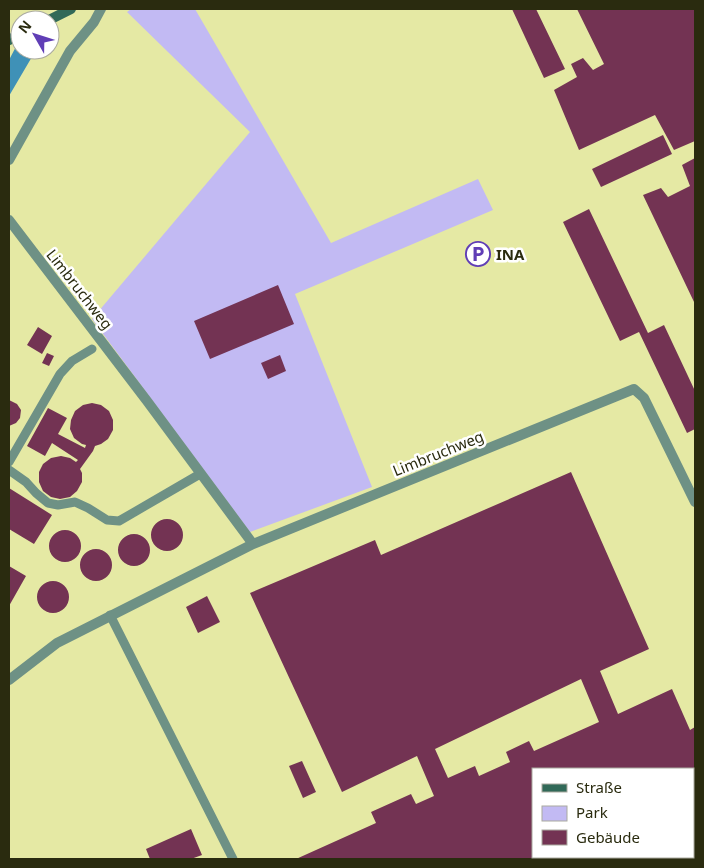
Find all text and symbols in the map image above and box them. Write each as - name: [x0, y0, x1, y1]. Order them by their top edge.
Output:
- north arrow: [10, 10, 60, 60]
- text: N: [14, 16, 35, 37]
- parking icon: INA: [465, 241, 491, 267]
- place label: INA: [496, 244, 525, 264]
- street label: Limbruchweg: [42, 245, 118, 333]
- street label: Limbruchweg: [390, 426, 486, 480]
- legend: [532, 768, 694, 858]
- text: Straße: [576, 777, 622, 797]
- text: Park: [576, 802, 608, 822]
- text: Gebäude: [576, 827, 640, 847]

